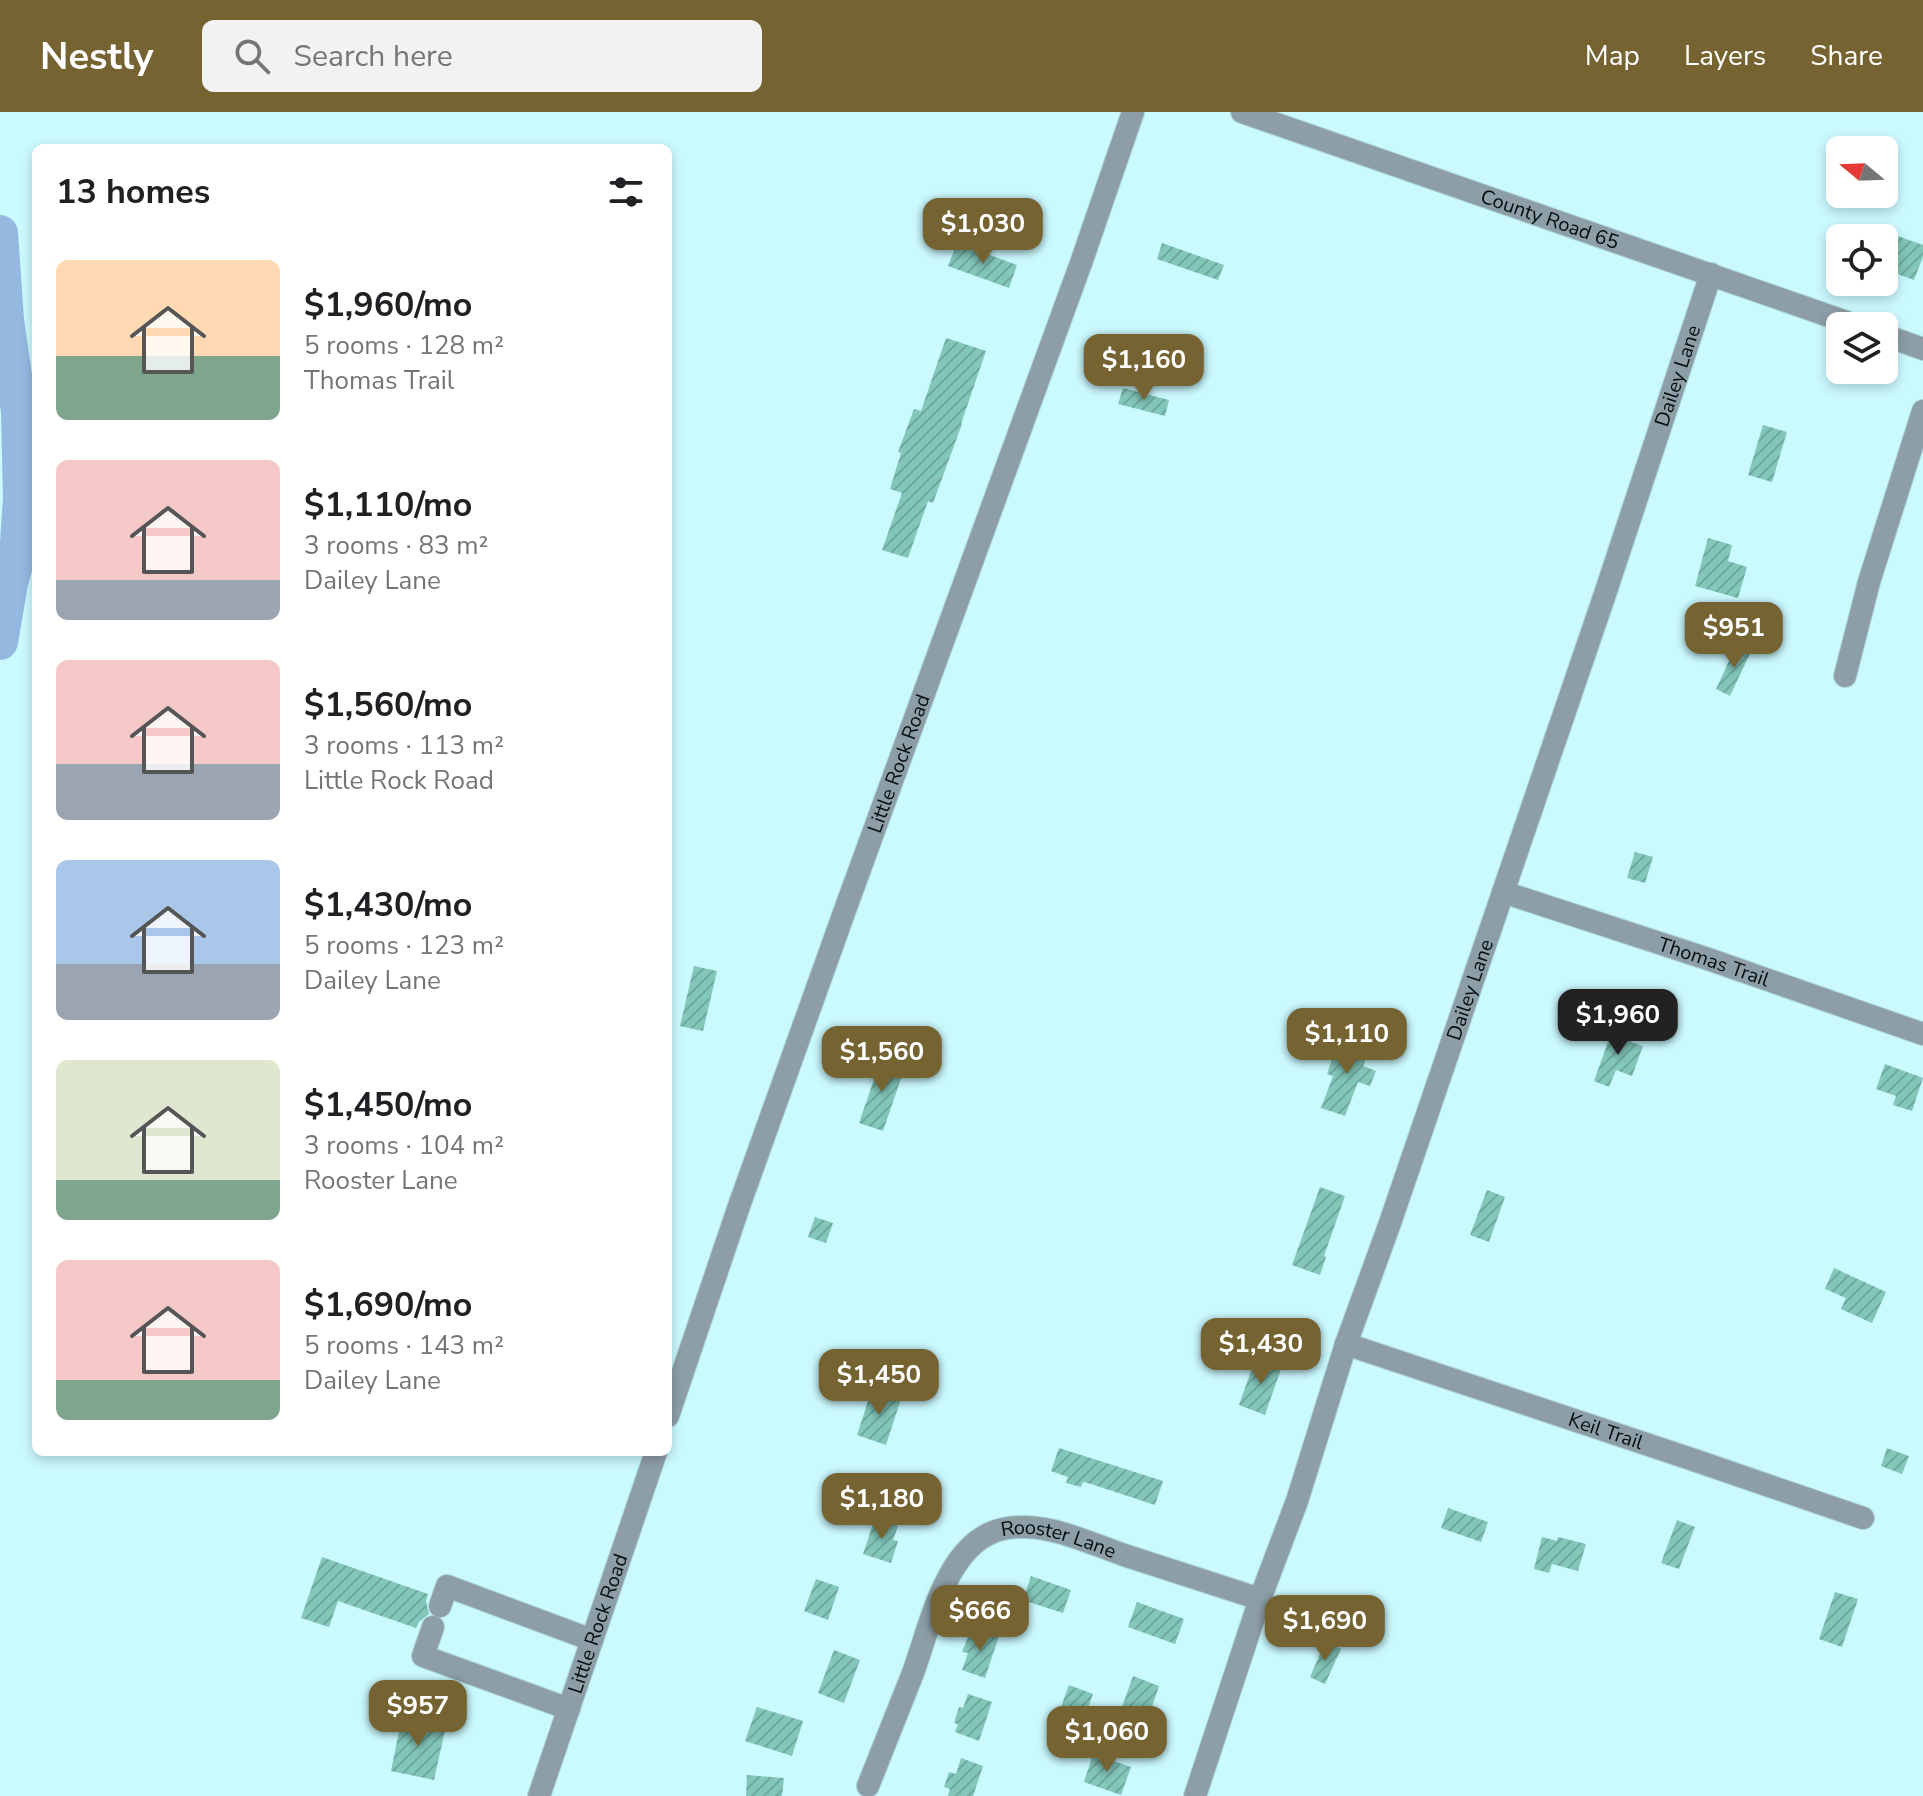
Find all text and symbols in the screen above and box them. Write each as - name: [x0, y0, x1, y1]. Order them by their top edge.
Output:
- search box: [202, 20, 762, 92]
- text: Nestly: [40, 31, 154, 82]
- icon: search: [230, 34, 274, 78]
- text: Search here: [294, 36, 453, 77]
- text: Map: [1585, 37, 1640, 75]
- text: Layers: [1684, 37, 1766, 75]
- text: Share: [1810, 37, 1883, 75]
- north arrow: [1826, 136, 1898, 208]
- map controls: [1826, 136, 1898, 384]
- text: 13 homes: [56, 169, 210, 215]
- icon: filters: [604, 170, 648, 214]
- street label: County Road 65: [1477, 182, 1623, 255]
- pin: $1,030: [918, 198, 1048, 266]
- text: $1,030: [941, 206, 1025, 241]
- button: locate: [1826, 224, 1898, 296]
- text: $1,960/mo: [304, 282, 472, 328]
- icon: home: [120, 292, 216, 388]
- button: layers: [1826, 312, 1898, 384]
- street label: Dailey Lane: [1648, 322, 1707, 430]
- text: 5 rooms · 128 m²: [304, 328, 504, 363]
- pin: $1,160: [1079, 334, 1209, 402]
- text: $1,160: [1102, 342, 1186, 377]
- text: Thomas Trail: [304, 363, 454, 398]
- text: $1,110/mo: [304, 482, 472, 528]
- icon: home: [120, 492, 216, 588]
- text: 3 rooms · 83 m²: [304, 528, 488, 563]
- text: Dailey Lane: [304, 563, 441, 598]
- pin: $951: [1687, 602, 1781, 670]
- text: $951: [1703, 610, 1765, 645]
- text: $1,560/mo: [304, 682, 472, 728]
- street label: Little Rock Road: [861, 690, 936, 837]
- icon: home: [120, 692, 216, 788]
- text: 3 rooms · 113 m²: [304, 728, 504, 763]
- text: Little Rock Road: [304, 763, 494, 798]
- text: $1,430/mo: [304, 882, 472, 928]
- icon: home: [120, 892, 216, 988]
- text: 5 rooms · 123 m²: [304, 928, 504, 963]
- street label: Thomas Trail: [1655, 930, 1773, 993]
- street label: Dailey Lane: [1440, 935, 1500, 1044]
- text: Dailey Lane: [304, 963, 441, 998]
- pin: $1,960: [1553, 989, 1683, 1057]
- text: $1,960: [1576, 997, 1660, 1032]
- pin: $1,110: [1282, 1008, 1412, 1076]
- text: $1,110: [1305, 1016, 1389, 1051]
- pin: $1,560: [817, 1026, 947, 1094]
- text: $1,560: [840, 1034, 924, 1069]
- text: $1,450/mo: [304, 1082, 472, 1128]
- icon: home: [120, 1092, 216, 1188]
- text: 3 rooms · 104 m²: [304, 1128, 504, 1163]
- text: Rooster Lane: [304, 1163, 458, 1198]
- text: $1,690/mo: [304, 1282, 472, 1328]
- icon: home: [120, 1292, 216, 1388]
- pin: $1,430: [1196, 1318, 1326, 1386]
- text: $1,430: [1219, 1326, 1303, 1361]
- text: 5 rooms · 143 m²: [304, 1328, 504, 1363]
- pin: $1,450: [814, 1349, 944, 1417]
- text: $1,450: [837, 1357, 921, 1392]
- text: Dailey Lane: [304, 1363, 441, 1398]
- street label: Keil Trail: [1565, 1406, 1647, 1456]
- pin: $1,180: [817, 1473, 947, 1541]
- text: $1,180: [840, 1481, 924, 1516]
- street label: Rooster Lane: [999, 1513, 1120, 1565]
- street label: Little Rock Road: [561, 1550, 634, 1697]
- pin: $666: [933, 1585, 1027, 1653]
- text: $666: [949, 1593, 1011, 1628]
- pin: $1,690: [1260, 1595, 1390, 1663]
- text: $1,690: [1283, 1603, 1367, 1638]
- pin: $957: [371, 1680, 465, 1748]
- text: $957: [387, 1688, 449, 1723]
- pin: $1,060: [1042, 1706, 1172, 1774]
- text: $1,060: [1065, 1714, 1149, 1749]

